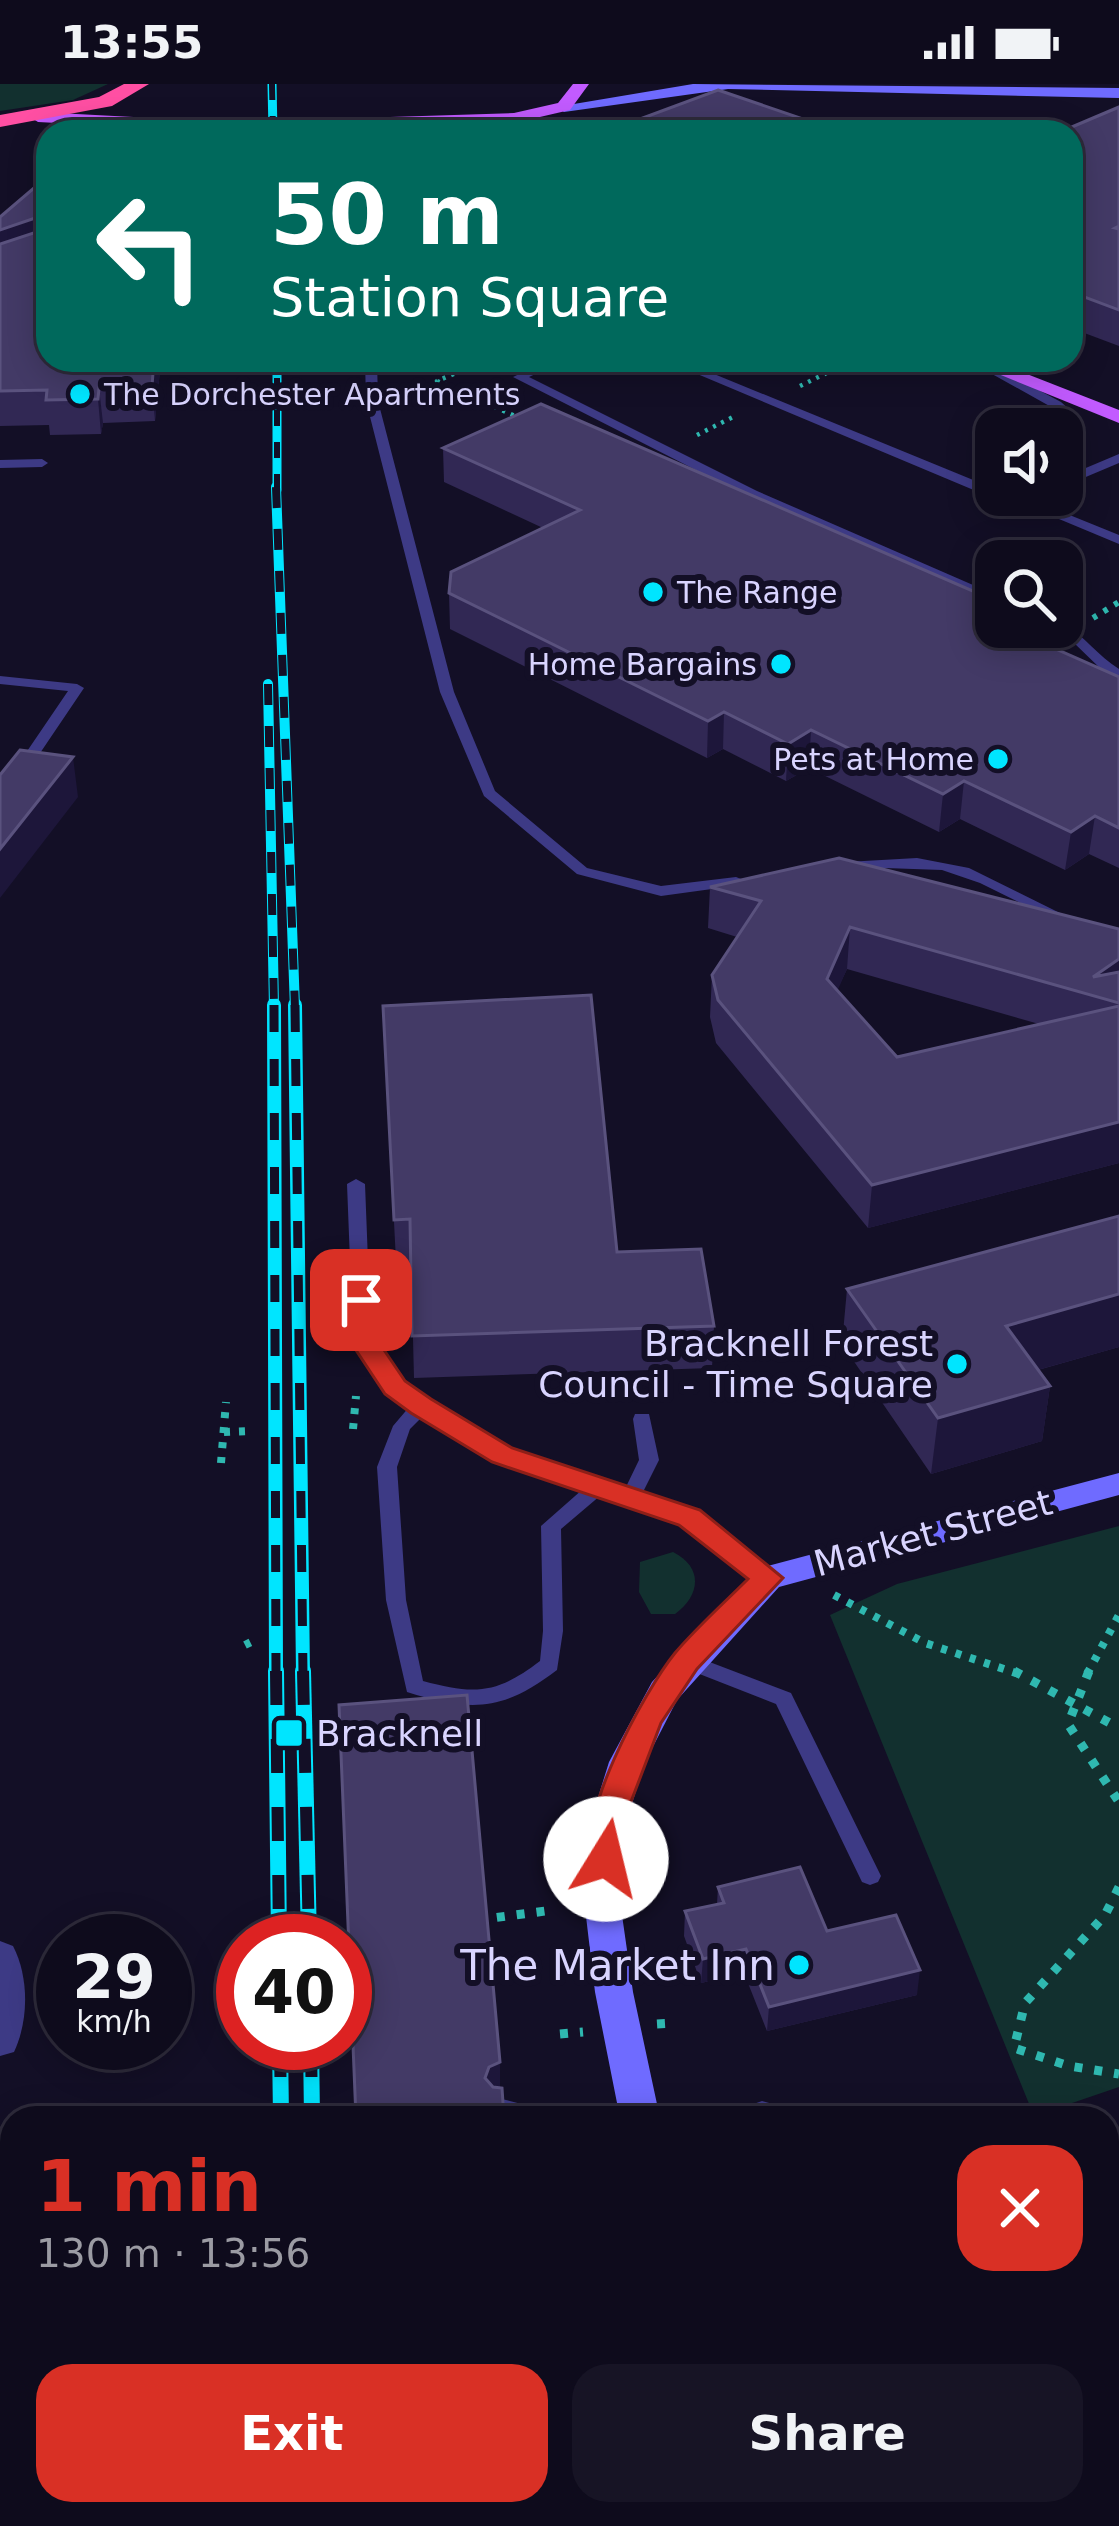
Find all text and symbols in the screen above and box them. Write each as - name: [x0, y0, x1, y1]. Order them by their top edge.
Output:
- text: 13:55: [60, 16, 203, 69]
- text: 50 m: [270, 166, 504, 264]
- icon: left: [72, 168, 228, 324]
- text: Station Square: [270, 266, 669, 329]
- place label: The Dorchester Apartments: [103, 377, 520, 412]
- marker: The Dorchester Apartments: [67, 381, 93, 407]
- map controls: [975, 408, 1083, 648]
- button: sound: [975, 408, 1083, 516]
- button: search: [975, 540, 1083, 648]
- place label: The Range: [676, 575, 837, 610]
- marker: The Range: [640, 579, 666, 605]
- place label: Home Bargains: [528, 647, 757, 682]
- marker: Home Bargains: [768, 651, 794, 677]
- place label: Pets at Home: [773, 742, 974, 777]
- marker: Pets at Home: [985, 746, 1011, 772]
- pin: [310, 1249, 412, 1351]
- icon: arrive: [328, 1267, 394, 1333]
- place label: Bracknell Forest Council - Time Square: [538, 1323, 933, 1405]
- marker: Bracknell Forest Council - Time Square: [944, 1351, 970, 1377]
- street label: Market Street: [810, 1482, 1056, 1584]
- place label: Bracknell: [316, 1713, 483, 1754]
- marker: Bracknell: [273, 1717, 305, 1749]
- position arrow: [543, 1796, 669, 1922]
- speed limit sign: 40: [216, 1914, 372, 2070]
- place label: The Market Inn: [459, 1941, 775, 1990]
- text: 29: [72, 1942, 156, 2012]
- marker: The Market Inn: [786, 1952, 812, 1978]
- text: km/h: [76, 2004, 152, 2039]
- text: 1 min: [36, 2144, 262, 2228]
- button: close: [957, 2145, 1083, 2271]
- text: 130 m · 13:56: [36, 2231, 310, 2276]
- button: Exit: [36, 2364, 548, 2502]
- button: Share: [572, 2364, 1083, 2502]

